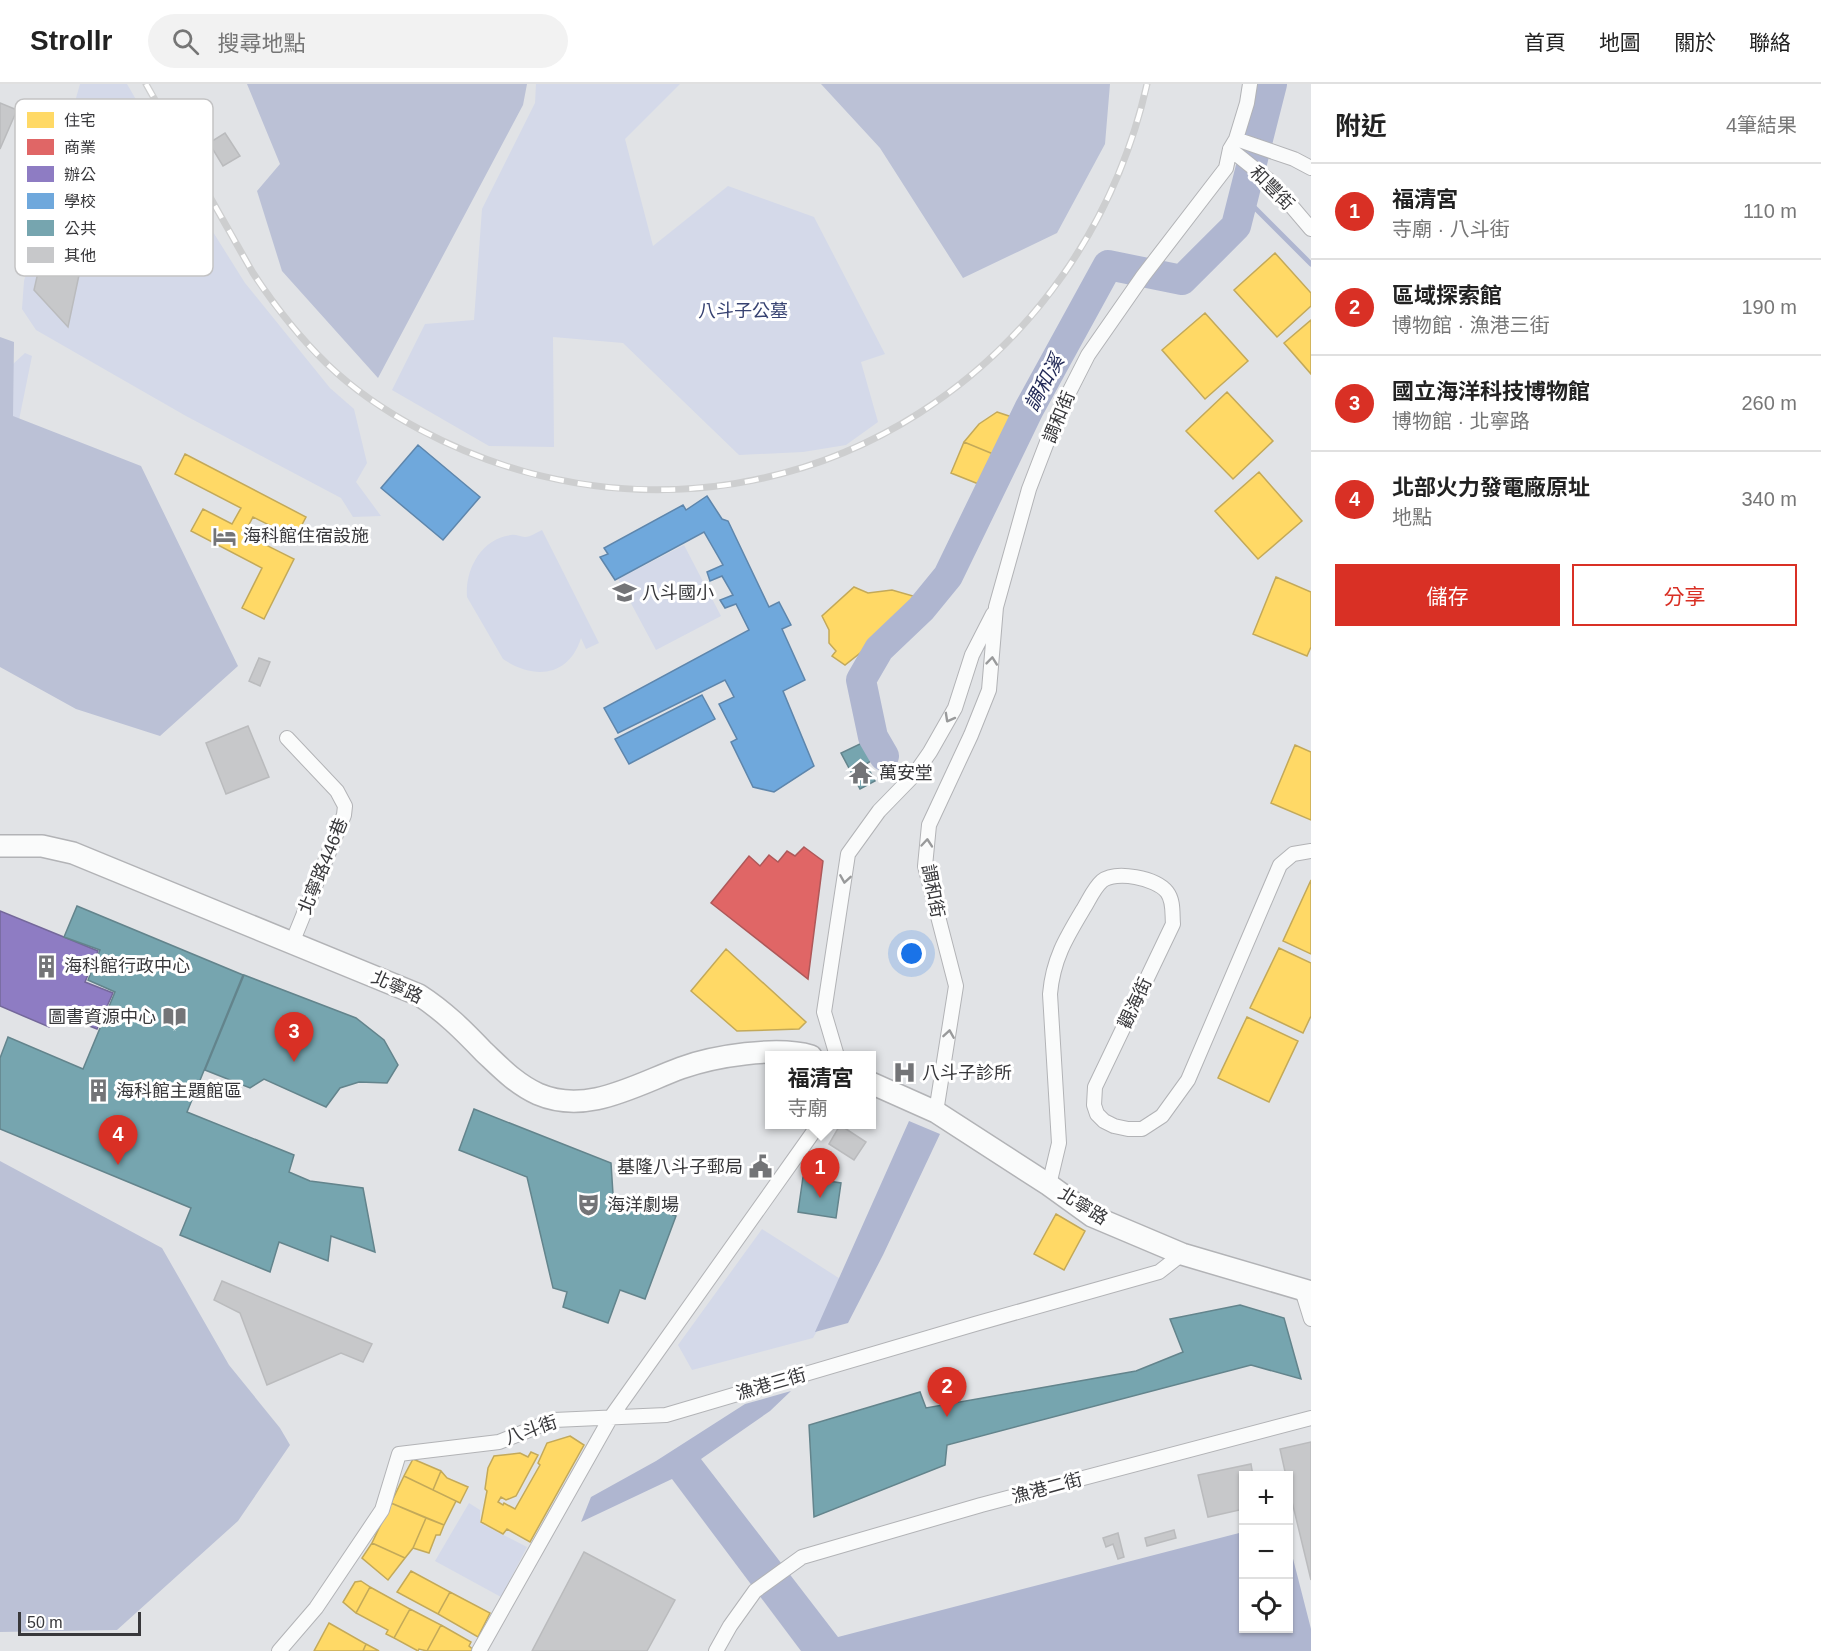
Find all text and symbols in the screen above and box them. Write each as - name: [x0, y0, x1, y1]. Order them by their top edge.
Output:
- search box: [148, 14, 568, 68]
- text: Strollr: [30, 25, 112, 56]
- icon: search: [169, 25, 202, 58]
- text: 搜尋地點: [217, 31, 305, 56]
- text: 首頁: [1524, 31, 1566, 54]
- text: 地圖: [1599, 31, 1641, 54]
- text: 關於: [1674, 31, 1716, 54]
- text: 聯絡: [1749, 31, 1791, 54]
- legend: [15, 99, 213, 276]
- text: 附近: [1335, 111, 1387, 141]
- text: 住宅: [64, 112, 96, 129]
- text: 4筆結果: [1726, 114, 1797, 136]
- text: 商業: [64, 139, 96, 156]
- street label: 和豐街: [1246, 162, 1298, 214]
- text: 辦公: [64, 166, 96, 183]
- text: 福清宮: [1392, 187, 1458, 212]
- text: 學校: [64, 193, 96, 210]
- text: 1: [1349, 200, 1360, 222]
- text: 110 m: [1743, 200, 1797, 222]
- text: 寺廟 · 八斗街: [1392, 218, 1510, 240]
- text: 公共: [64, 220, 96, 237]
- text: 其他: [64, 247, 96, 264]
- text: 區域探索館: [1392, 283, 1502, 308]
- text: 2: [1349, 296, 1360, 318]
- text: 190 m: [1741, 296, 1797, 318]
- park label: 八斗子公墓: [698, 301, 788, 321]
- text: 博物館 · 漁港三街: [1392, 314, 1550, 336]
- water label: 調和溪: [1020, 349, 1069, 415]
- text: 國立海洋科技博物館: [1392, 379, 1590, 404]
- street label: 調和街: [1039, 388, 1079, 446]
- text: 3: [1349, 392, 1360, 414]
- text: 260 m: [1741, 392, 1797, 414]
- text: 博物館 · 北寧路: [1392, 410, 1530, 432]
- text: 北部火力發電廠原址: [1392, 475, 1590, 500]
- text: 4: [1349, 488, 1360, 510]
- text: 340 m: [1741, 488, 1797, 510]
- text: 地點: [1392, 506, 1432, 528]
- hotel icon: 海科館住宿設施: [212, 523, 238, 549]
- place label: 海科館住宿設施: [243, 526, 369, 546]
- button: 儲存: [1335, 564, 1560, 626]
- button: 分享: [1572, 564, 1797, 626]
- school or university icon: 八斗國小: [611, 580, 637, 606]
- place label: 八斗國小: [642, 583, 714, 603]
- one-way arrow: [985, 657, 998, 666]
- one-way arrow: [945, 712, 956, 722]
- temple icon: 萬安堂: [848, 760, 874, 786]
- place label: 萬安堂: [879, 763, 933, 783]
- street label: 北寧路446巷: [295, 815, 351, 917]
- one-way arrow: [920, 839, 933, 848]
- street label: 調和街: [918, 863, 948, 919]
- one-way arrow: [839, 874, 851, 884]
- your location: [897, 939, 926, 968]
- building icon: 海科館行政中心: [33, 953, 59, 979]
- place label: 海科館行政中心: [64, 956, 190, 976]
- street label: 北寧路: [368, 967, 426, 1007]
- street label: 觀海街: [1115, 974, 1155, 1032]
- library icon: 圖書資源中心: [161, 1004, 187, 1030]
- place label: 圖書資源中心: [48, 1007, 156, 1027]
- pin: 3: [274, 1012, 314, 1062]
- one-way arrow: [942, 1029, 954, 1038]
- popup: [765, 1051, 876, 1129]
- hospital icon: 八斗子診所: [891, 1060, 917, 1086]
- place label: 八斗子診所: [922, 1063, 1012, 1083]
- text: 福清宮: [787, 1066, 854, 1091]
- building icon: 海科館主題館區: [85, 1078, 111, 1104]
- place label: 海科館主題館區: [116, 1081, 242, 1101]
- text: 寺廟: [787, 1097, 827, 1119]
- pin: 4: [98, 1116, 138, 1165]
- pin: 1: [800, 1148, 840, 1198]
- public building icon: 基隆八斗子郵局: [748, 1154, 774, 1180]
- place label: 基隆八斗子郵局: [617, 1157, 743, 1177]
- street label: 北寧路: [1055, 1183, 1111, 1229]
- theatre icon: 海洋劇場: [576, 1192, 602, 1218]
- place label: 海洋劇場: [607, 1195, 679, 1215]
- street label: 漁港三街: [734, 1364, 808, 1404]
- pin: 2: [928, 1368, 966, 1417]
- street label: 八斗街: [502, 1412, 560, 1448]
- street label: 漁港二街: [1010, 1469, 1084, 1507]
- map controls: [1239, 1471, 1293, 1633]
- button: +: [1239, 1471, 1293, 1525]
- button: −: [1239, 1525, 1293, 1579]
- button: locate: [1239, 1579, 1293, 1633]
- scale bar: [18, 1609, 141, 1636]
- text: 50 m: [27, 1614, 63, 1631]

